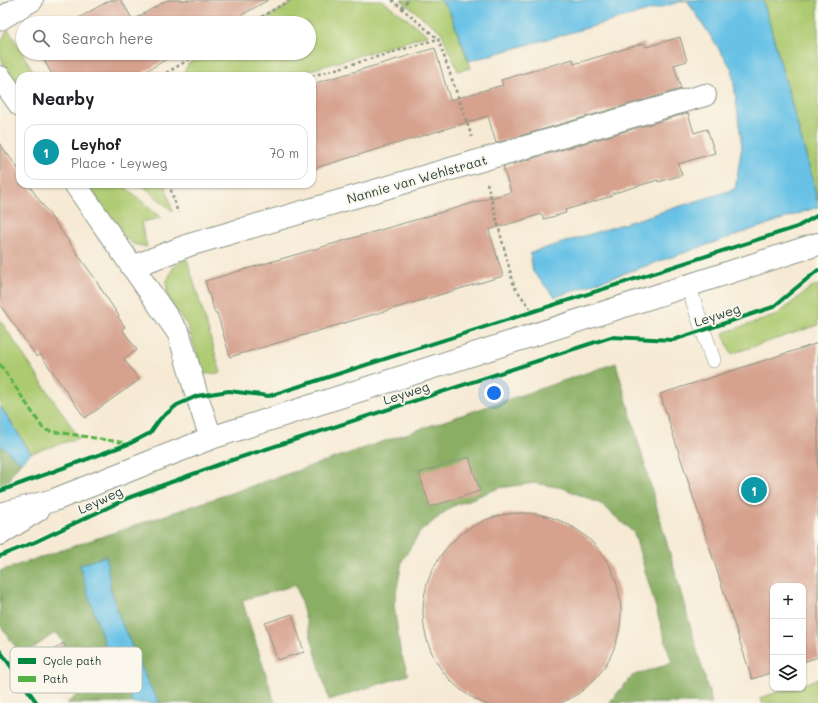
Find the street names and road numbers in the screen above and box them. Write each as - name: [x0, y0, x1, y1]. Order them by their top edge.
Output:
- street label: Nannie van Wehlstraat: [345, 150, 489, 207]
- street label: Leyweg: [692, 299, 742, 330]
- street label: Leyweg: [381, 377, 431, 408]
- street label: Leyweg: [75, 482, 125, 517]

